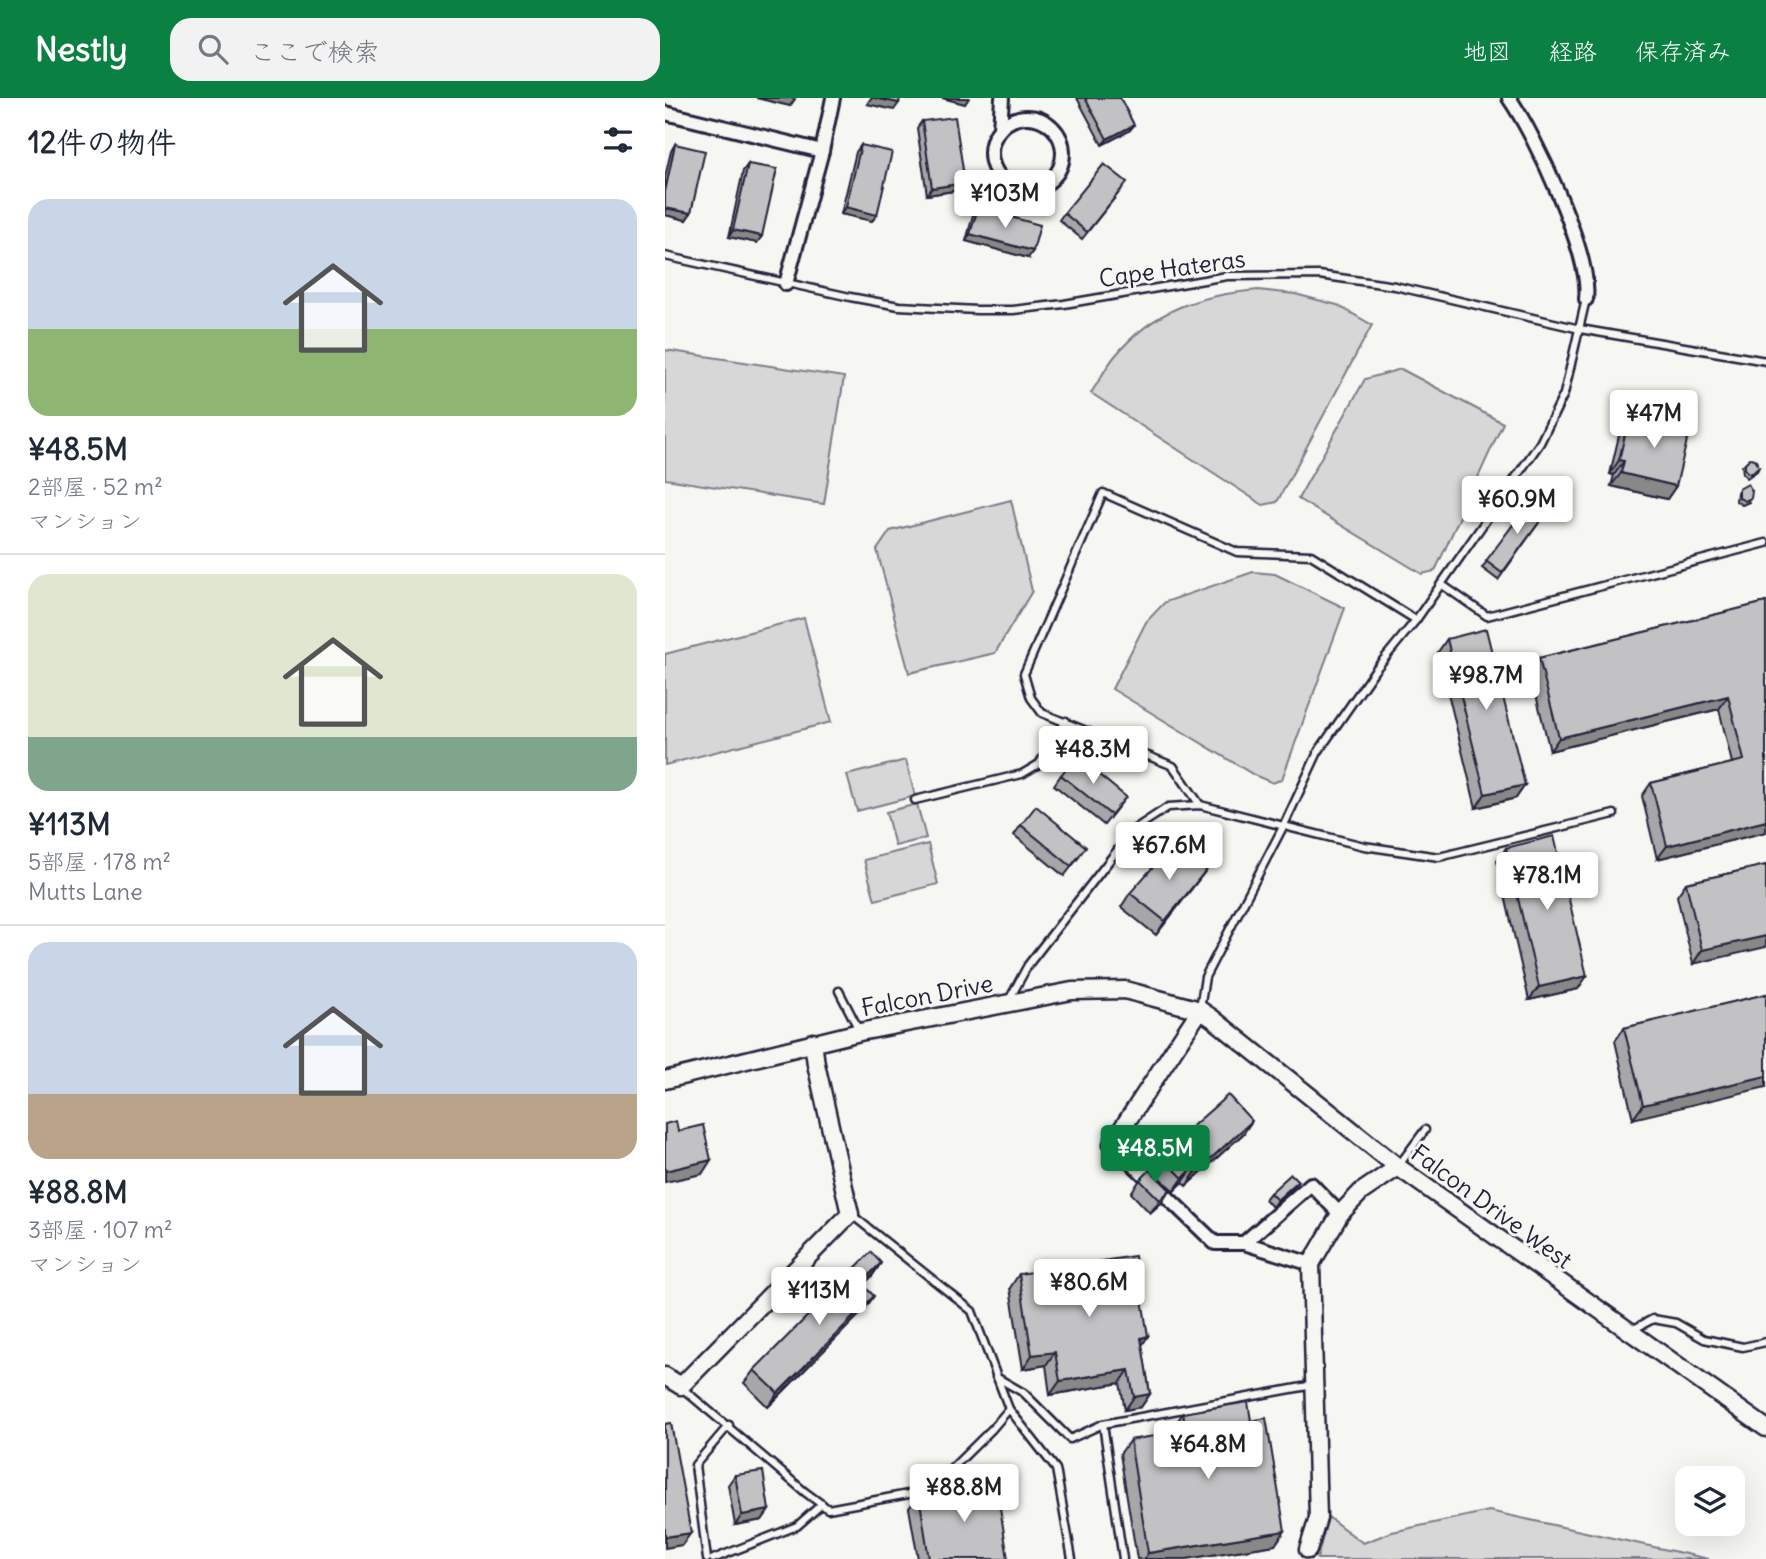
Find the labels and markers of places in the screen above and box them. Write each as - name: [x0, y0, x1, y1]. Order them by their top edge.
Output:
- pin: ¥103M: [956, 170, 1054, 230]
- pin: ¥47M: [1613, 390, 1695, 450]
- pin: ¥60.9M: [1460, 476, 1574, 536]
- pin: ¥98.7M: [1429, 652, 1543, 712]
- pin: ¥48.3M: [1036, 726, 1150, 786]
- pin: ¥67.6M: [1112, 822, 1226, 882]
- pin: ¥78.1M: [1490, 852, 1604, 912]
- pin: ¥48.5M: [1098, 1126, 1212, 1185]
- pin: ¥80.6M: [1032, 1260, 1146, 1319]
- pin: ¥113M: [770, 1268, 868, 1327]
- pin: ¥64.8M: [1151, 1422, 1265, 1481]
- pin: ¥88.8M: [907, 1464, 1021, 1524]

